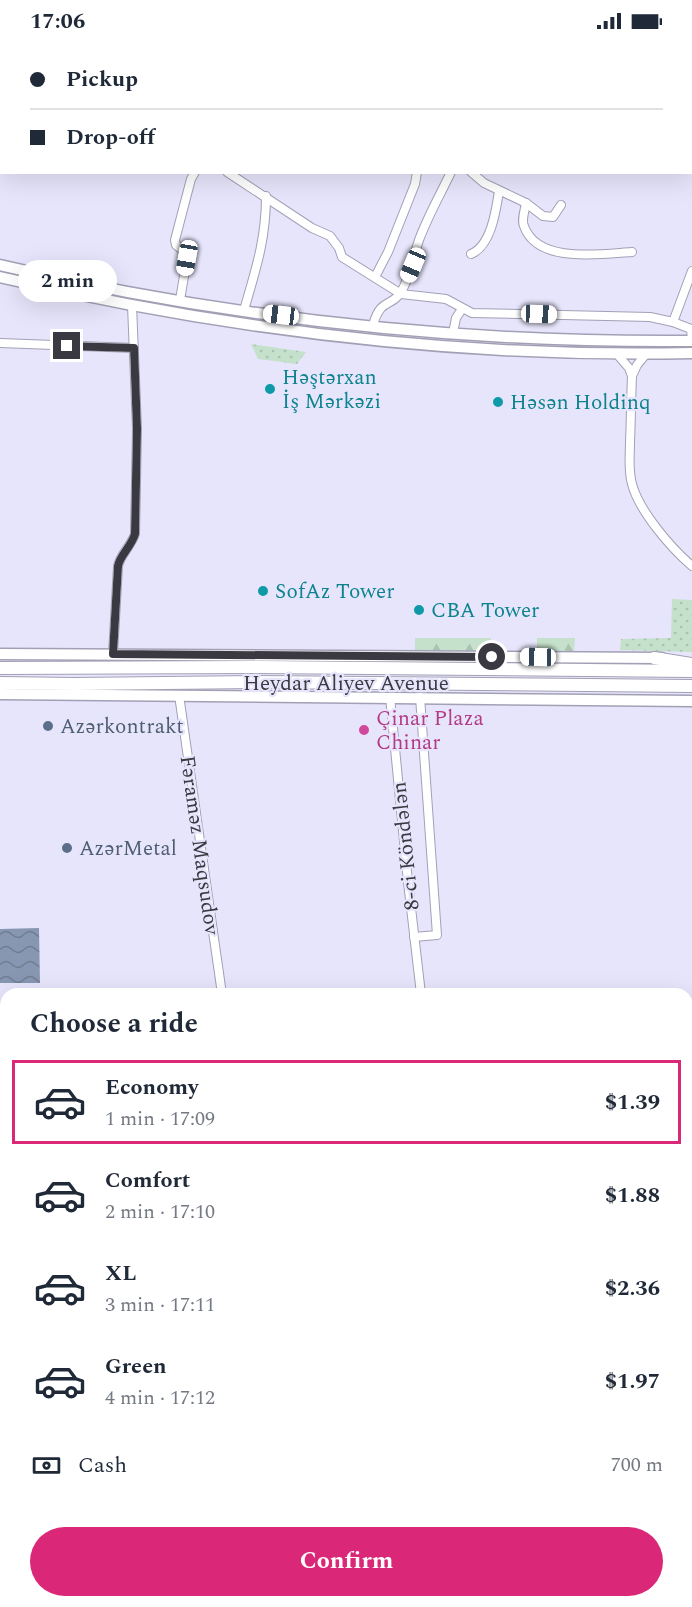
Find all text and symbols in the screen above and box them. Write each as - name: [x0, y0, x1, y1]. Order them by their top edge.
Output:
- text: 17:06: [30, 5, 85, 38]
- text: Pickup: [66, 63, 138, 96]
- text: Drop-off: [66, 121, 155, 154]
- car: [175, 239, 199, 277]
- car: [398, 245, 428, 285]
- callout: 2 min: [17, 259, 116, 301]
- text: 2 min: [41, 266, 94, 296]
- car: [262, 304, 300, 326]
- car: [521, 304, 557, 324]
- route end: [53, 332, 80, 359]
- place label: Həştərxan İş Mərkəzi: [282, 362, 381, 418]
- marker: Həştərxan İş Mərkəzi: [263, 382, 277, 396]
- place label: Həsən Holdinq: [510, 387, 651, 419]
- marker: Həsən Holdinq: [491, 395, 505, 409]
- place label: SofAz Tower: [275, 576, 395, 608]
- marker: SofAz Tower: [256, 584, 270, 598]
- place label: CBA Tower: [431, 595, 539, 627]
- marker: CBA Tower: [412, 603, 426, 617]
- route start: [478, 643, 505, 670]
- car: [520, 648, 556, 666]
- street label: Heydar Aliyev Avenue: [243, 668, 449, 700]
- place label: Çinar Plaza Chinar: [376, 703, 485, 759]
- place label: Azərkontrakt: [60, 711, 184, 743]
- marker: Azərkontrakt: [41, 719, 55, 733]
- marker: Çinar Plaza Chinar: [357, 723, 371, 737]
- street label: Fəraməz Maqsudov: [171, 753, 228, 938]
- street label: 8-ci Köndələn: [383, 780, 429, 912]
- place label: AzərMetal: [79, 833, 177, 865]
- marker: AzərMetal: [60, 841, 74, 855]
- text: Choose a ride: [30, 1003, 198, 1045]
- text: Economy: [105, 1071, 198, 1104]
- icon: car: [33, 1075, 87, 1129]
- text: $1.39: [605, 1086, 660, 1119]
- text: 1 min · 17:09: [105, 1104, 215, 1134]
- text: Comfort: [105, 1164, 190, 1197]
- icon: car: [33, 1168, 87, 1222]
- text: $1.88: [605, 1179, 660, 1212]
- text: 2 min · 17:10: [105, 1197, 215, 1227]
- text: XL: [105, 1257, 136, 1290]
- icon: car: [33, 1261, 87, 1315]
- text: $2.36: [605, 1272, 660, 1305]
- text: 3 min · 17:11: [105, 1290, 215, 1320]
- text: Green: [105, 1350, 167, 1383]
- icon: car: [33, 1354, 87, 1408]
- text: $1.97: [605, 1365, 660, 1398]
- text: 4 min · 17:12: [105, 1383, 215, 1413]
- icon: cash: [30, 1449, 63, 1482]
- text: Cash: [78, 1449, 127, 1482]
- text: 700 m: [611, 1450, 663, 1480]
- button: Confirm: [30, 1527, 663, 1596]

